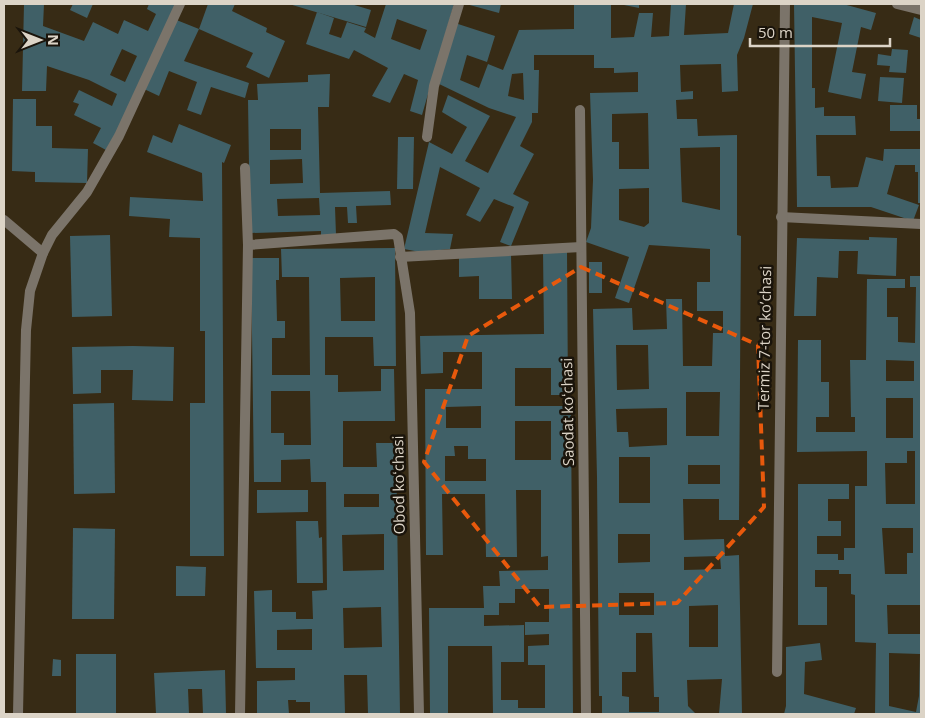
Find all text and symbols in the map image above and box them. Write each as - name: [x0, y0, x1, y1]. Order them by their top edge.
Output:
- north arrow: [15, 15, 65, 65]
- scale bar: [750, 15, 890, 47]
- text: 50 m: [758, 22, 793, 42]
- text: N: [44, 34, 63, 46]
- street label: Termiz 7-tor koʼchasi: [753, 266, 775, 410]
- street label: Saodat koʻchasi: [556, 358, 578, 466]
- street label: Obod koʻchasi: [387, 435, 409, 535]

